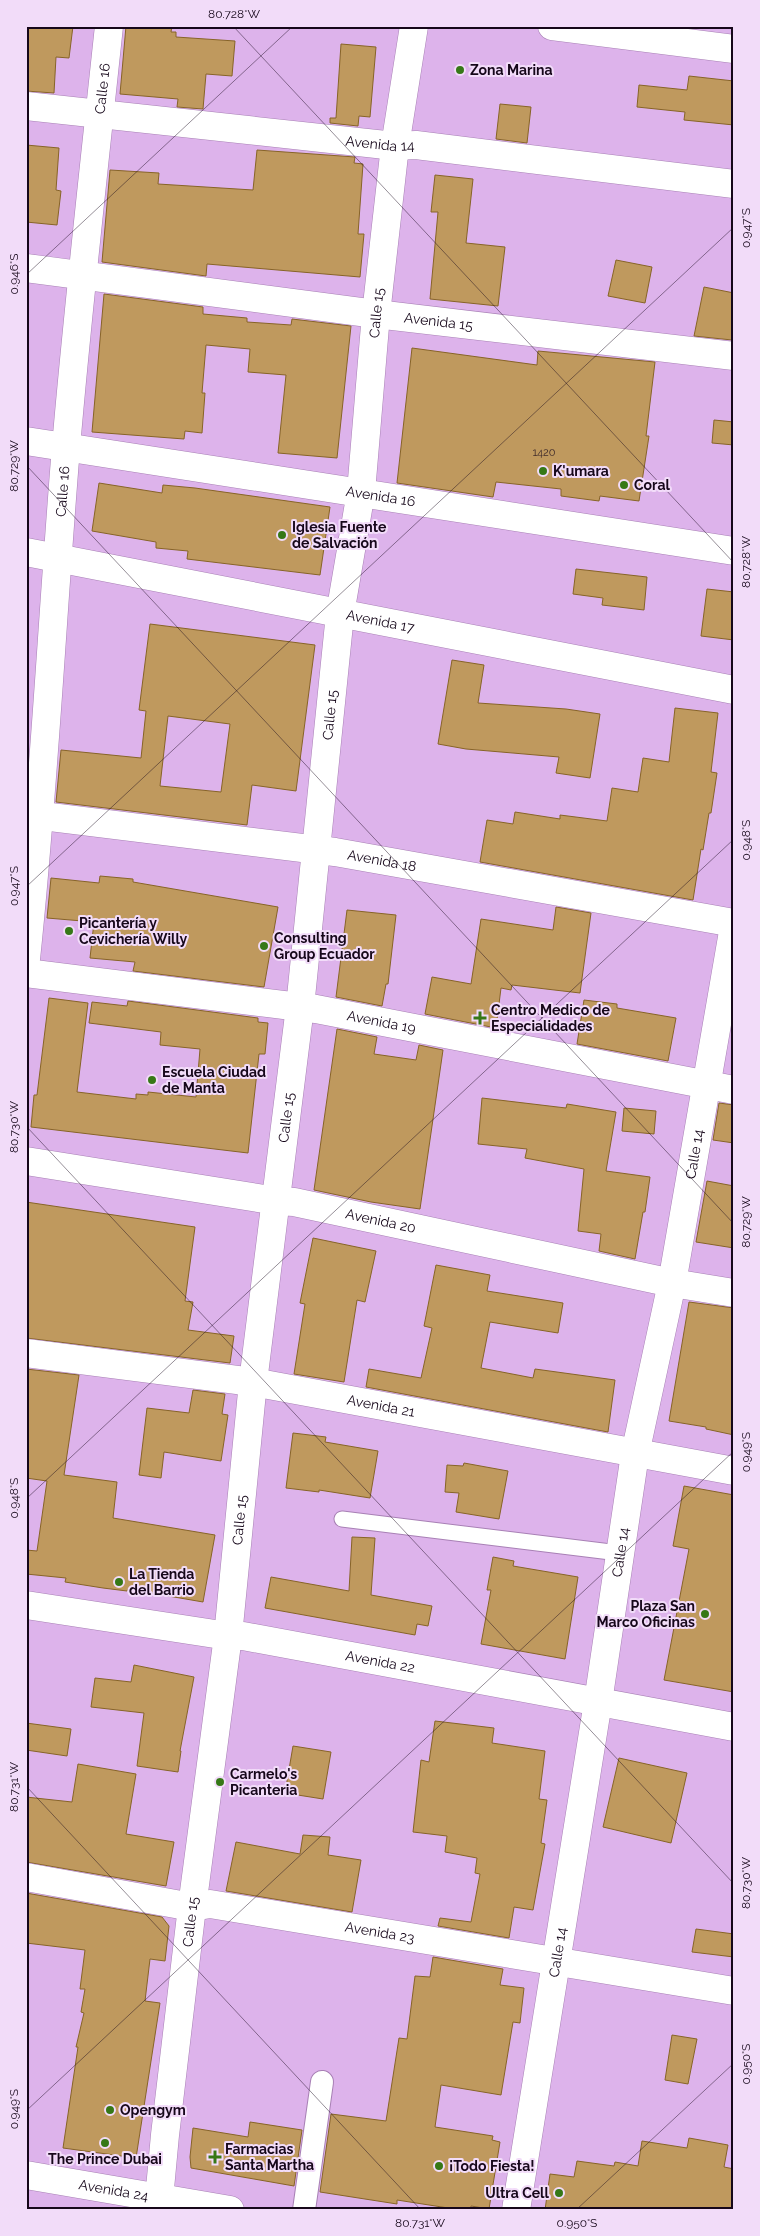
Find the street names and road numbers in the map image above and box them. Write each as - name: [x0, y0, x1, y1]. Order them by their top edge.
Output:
- street label: Calle 16: [92, 62, 113, 115]
- street label: Avenida 14: [345, 133, 415, 154]
- street label: Calle 15: [366, 287, 387, 339]
- street label: Avenida 15: [403, 309, 474, 333]
- street label: Calle 16: [53, 465, 72, 518]
- street label: Avenida 16: [345, 483, 417, 509]
- street label: Avenida 17: [345, 607, 416, 636]
- street label: Calle 15: [319, 689, 340, 741]
- street label: Avenida 18: [346, 846, 418, 874]
- street label: Avenida 19: [346, 1007, 417, 1036]
- street label: Calle 15: [275, 1091, 297, 1144]
- street label: Calle 14: [682, 1128, 707, 1180]
- street label: Avenida 20: [344, 1205, 417, 1236]
- street label: Avenida 21: [346, 1392, 416, 1420]
- street label: Calle 15: [229, 1494, 250, 1546]
- street label: Calle 14: [609, 1526, 632, 1578]
- street label: Avenida 22: [344, 1647, 416, 1676]
- street label: Calle 15: [179, 1895, 201, 1948]
- street label: Avenida 23: [344, 1919, 416, 1946]
- street label: Calle 14: [546, 1926, 570, 1978]
- street label: Avenida 24: [78, 2176, 150, 2204]

